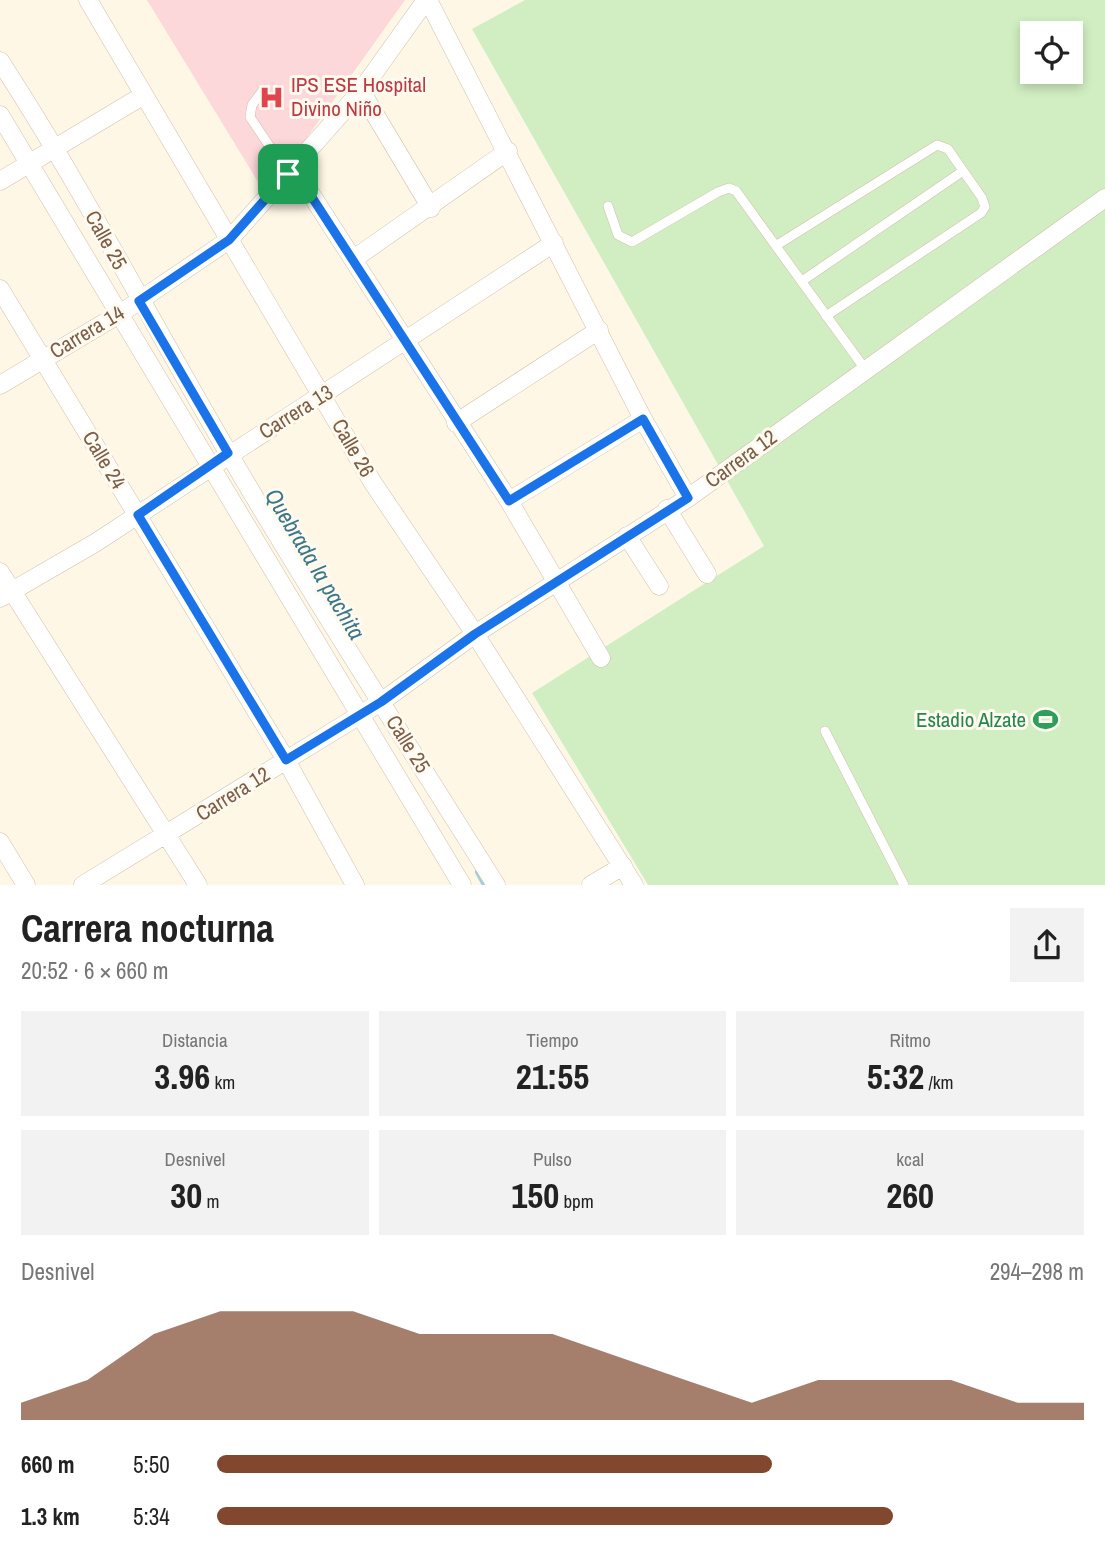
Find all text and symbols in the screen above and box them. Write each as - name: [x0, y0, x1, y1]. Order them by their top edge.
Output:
- map controls: [1020, 21, 1083, 84]
- button: locate: [1020, 21, 1083, 84]
- place label: IPS ESE Hospital Divino Niño: [291, 70, 426, 123]
- hospital icon: IPS ESE Hospital Divino Niño: [257, 83, 285, 111]
- pin: [258, 144, 318, 204]
- icon: arrive: [269, 155, 307, 193]
- street label: Calle 25: [78, 205, 134, 274]
- street label: Carrera 14: [44, 298, 130, 365]
- street label: Carrera 13: [253, 377, 338, 446]
- street label: Calle 26: [325, 413, 382, 482]
- street label: Carrera 12: [699, 423, 783, 495]
- street label: Calle 24: [76, 425, 133, 495]
- water label: Quebrada la pachita: [258, 483, 373, 645]
- place label: Estadio Alzate: [916, 705, 1026, 734]
- sports icon: Estadio Alzate: [1032, 706, 1060, 734]
- street label: Calle 25: [379, 709, 437, 778]
- street label: Carrera 12: [190, 759, 275, 828]
- text: Carrera nocturna: [21, 903, 274, 954]
- button: share: [1010, 908, 1084, 982]
- text: 20:52 · 6 × 660 m: [21, 955, 168, 986]
- text: Distancia: [162, 1027, 228, 1053]
- text: Tiempo: [526, 1027, 579, 1053]
- text: Ritmo: [889, 1027, 931, 1053]
- text: 3.96: [154, 1053, 210, 1100]
- text: 21:55: [516, 1053, 589, 1100]
- text: 5:32: [867, 1053, 924, 1100]
- text: km: [210, 1069, 235, 1095]
- text: /km: [924, 1069, 954, 1095]
- text: Desnivel: [165, 1146, 225, 1172]
- text: Pulso: [533, 1146, 572, 1172]
- text: kcal: [896, 1146, 924, 1172]
- text: 30: [170, 1172, 202, 1219]
- text: 150: [511, 1172, 559, 1219]
- text: 260: [886, 1172, 934, 1219]
- text: m: [202, 1188, 219, 1214]
- text: bpm: [559, 1188, 594, 1214]
- text: Desnivel: [21, 1256, 94, 1287]
- text: 294–298 m: [990, 1256, 1084, 1287]
- text: 660 m: [21, 1449, 74, 1480]
- text: 5:50: [133, 1449, 170, 1480]
- text: 1.3 km: [21, 1501, 80, 1532]
- text: 5:34: [133, 1501, 170, 1532]

